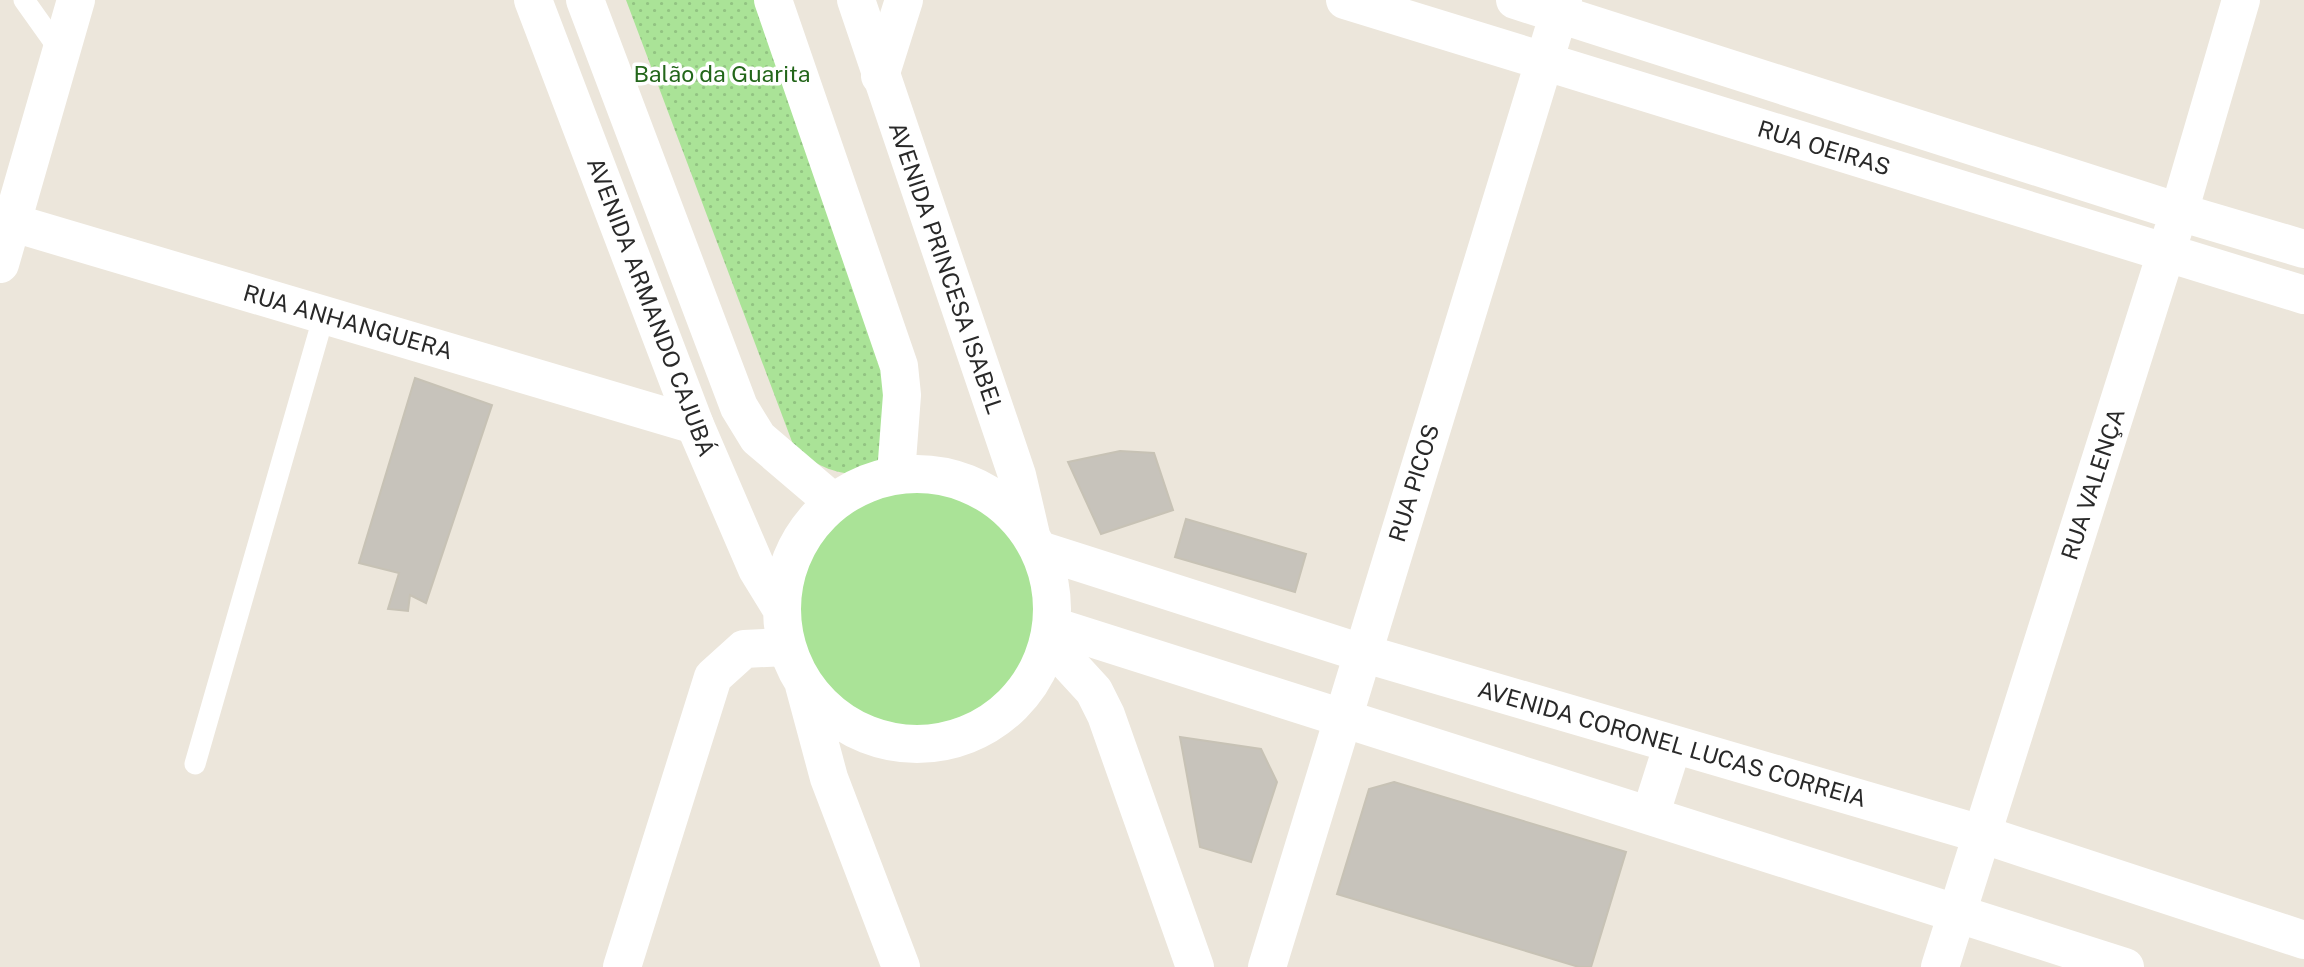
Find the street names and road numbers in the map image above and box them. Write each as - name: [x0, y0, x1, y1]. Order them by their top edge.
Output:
- street label: RUA OEIRAS: [1755, 115, 1894, 180]
- street label: AVENIDA PRINCESA ISABEL: [884, 118, 1009, 417]
- street label: AVENIDA ARMANDO CAJUBÁ: [582, 154, 721, 460]
- street label: RUA ANHANGUERA: [240, 279, 456, 364]
- street label: RUA VALENÇA: [2055, 405, 2130, 563]
- street label: RUA PICOS: [1383, 421, 1444, 545]
- street label: AVENIDA CORONEL LUCAS CORREIA: [1475, 675, 1869, 812]

